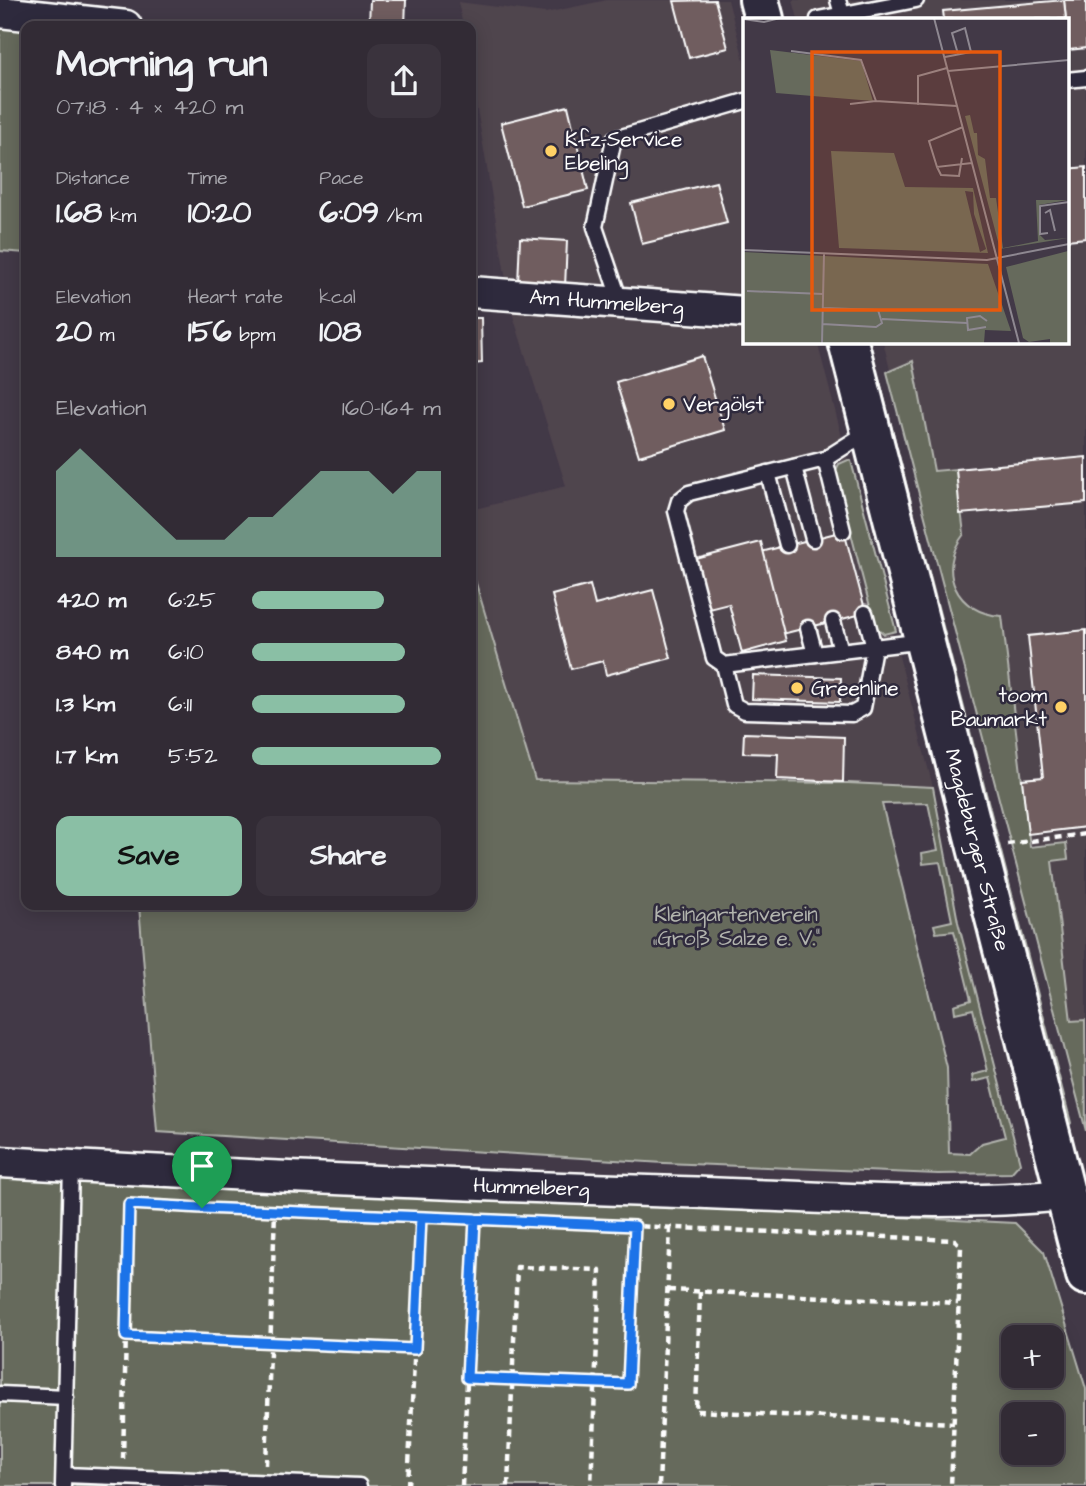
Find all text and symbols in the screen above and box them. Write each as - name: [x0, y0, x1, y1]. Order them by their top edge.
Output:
- inset map: [743, 18, 1068, 343]
- text: Morning run: [56, 39, 268, 91]
- button: share: [367, 44, 441, 118]
- text: 07:18 · 4 × 420 m: [56, 91, 243, 123]
- place label: Kfz-Service Ebeling: [565, 125, 682, 180]
- marker: Kfz-Service Ebeling: [543, 143, 559, 159]
- text: Distance: [56, 165, 130, 192]
- text: Time: [188, 165, 227, 192]
- text: Pace: [319, 165, 363, 192]
- text: 1.68: [56, 192, 102, 234]
- text: 10:20: [188, 192, 252, 234]
- text: 6:09: [319, 192, 379, 234]
- text: km: [102, 203, 136, 230]
- text: /km: [379, 203, 422, 230]
- street label: Am Hummelberg: [528, 282, 685, 324]
- text: Elevation: [56, 284, 131, 311]
- text: Heart rate: [188, 284, 283, 311]
- text: kcal: [319, 284, 356, 311]
- text: 20: [56, 311, 92, 353]
- text: 156: [188, 311, 232, 353]
- text: 108: [319, 311, 362, 353]
- text: m: [92, 322, 115, 349]
- text: bpm: [232, 322, 275, 349]
- place label: Vergölst: [683, 390, 765, 421]
- text: Elevation: [56, 392, 147, 424]
- text: 160–164 m: [342, 392, 441, 424]
- marker: Vergölst: [661, 396, 677, 412]
- text: 420 m: [56, 584, 126, 616]
- text: 6:25: [168, 584, 216, 616]
- text: 840 m: [56, 636, 128, 668]
- text: 6:10: [168, 636, 204, 668]
- place label: Greenline: [811, 674, 899, 703]
- marker: Greenline: [789, 680, 805, 696]
- place label: toom Baumarkt: [951, 681, 1048, 734]
- text: 1.3 km: [56, 688, 115, 720]
- text: 6:11: [168, 688, 192, 720]
- marker: toom Baumarkt: [1053, 699, 1069, 715]
- text: 1.7 km: [56, 740, 118, 772]
- text: 5:52: [168, 740, 218, 772]
- street label: Magdeburger Straße: [938, 745, 1017, 954]
- button: Save: [56, 816, 242, 896]
- button: Share: [256, 816, 441, 896]
- park label: Kleingartenverein „Groß Salze e. V.“: [652, 900, 820, 953]
- pin: [172, 1136, 232, 1208]
- icon: arrive: [183, 1147, 221, 1185]
- street label: Hummelberg: [473, 1170, 590, 1206]
- map controls: [1001, 1325, 1064, 1465]
- button: +: [1001, 1325, 1064, 1388]
- button: −: [1001, 1402, 1064, 1465]

